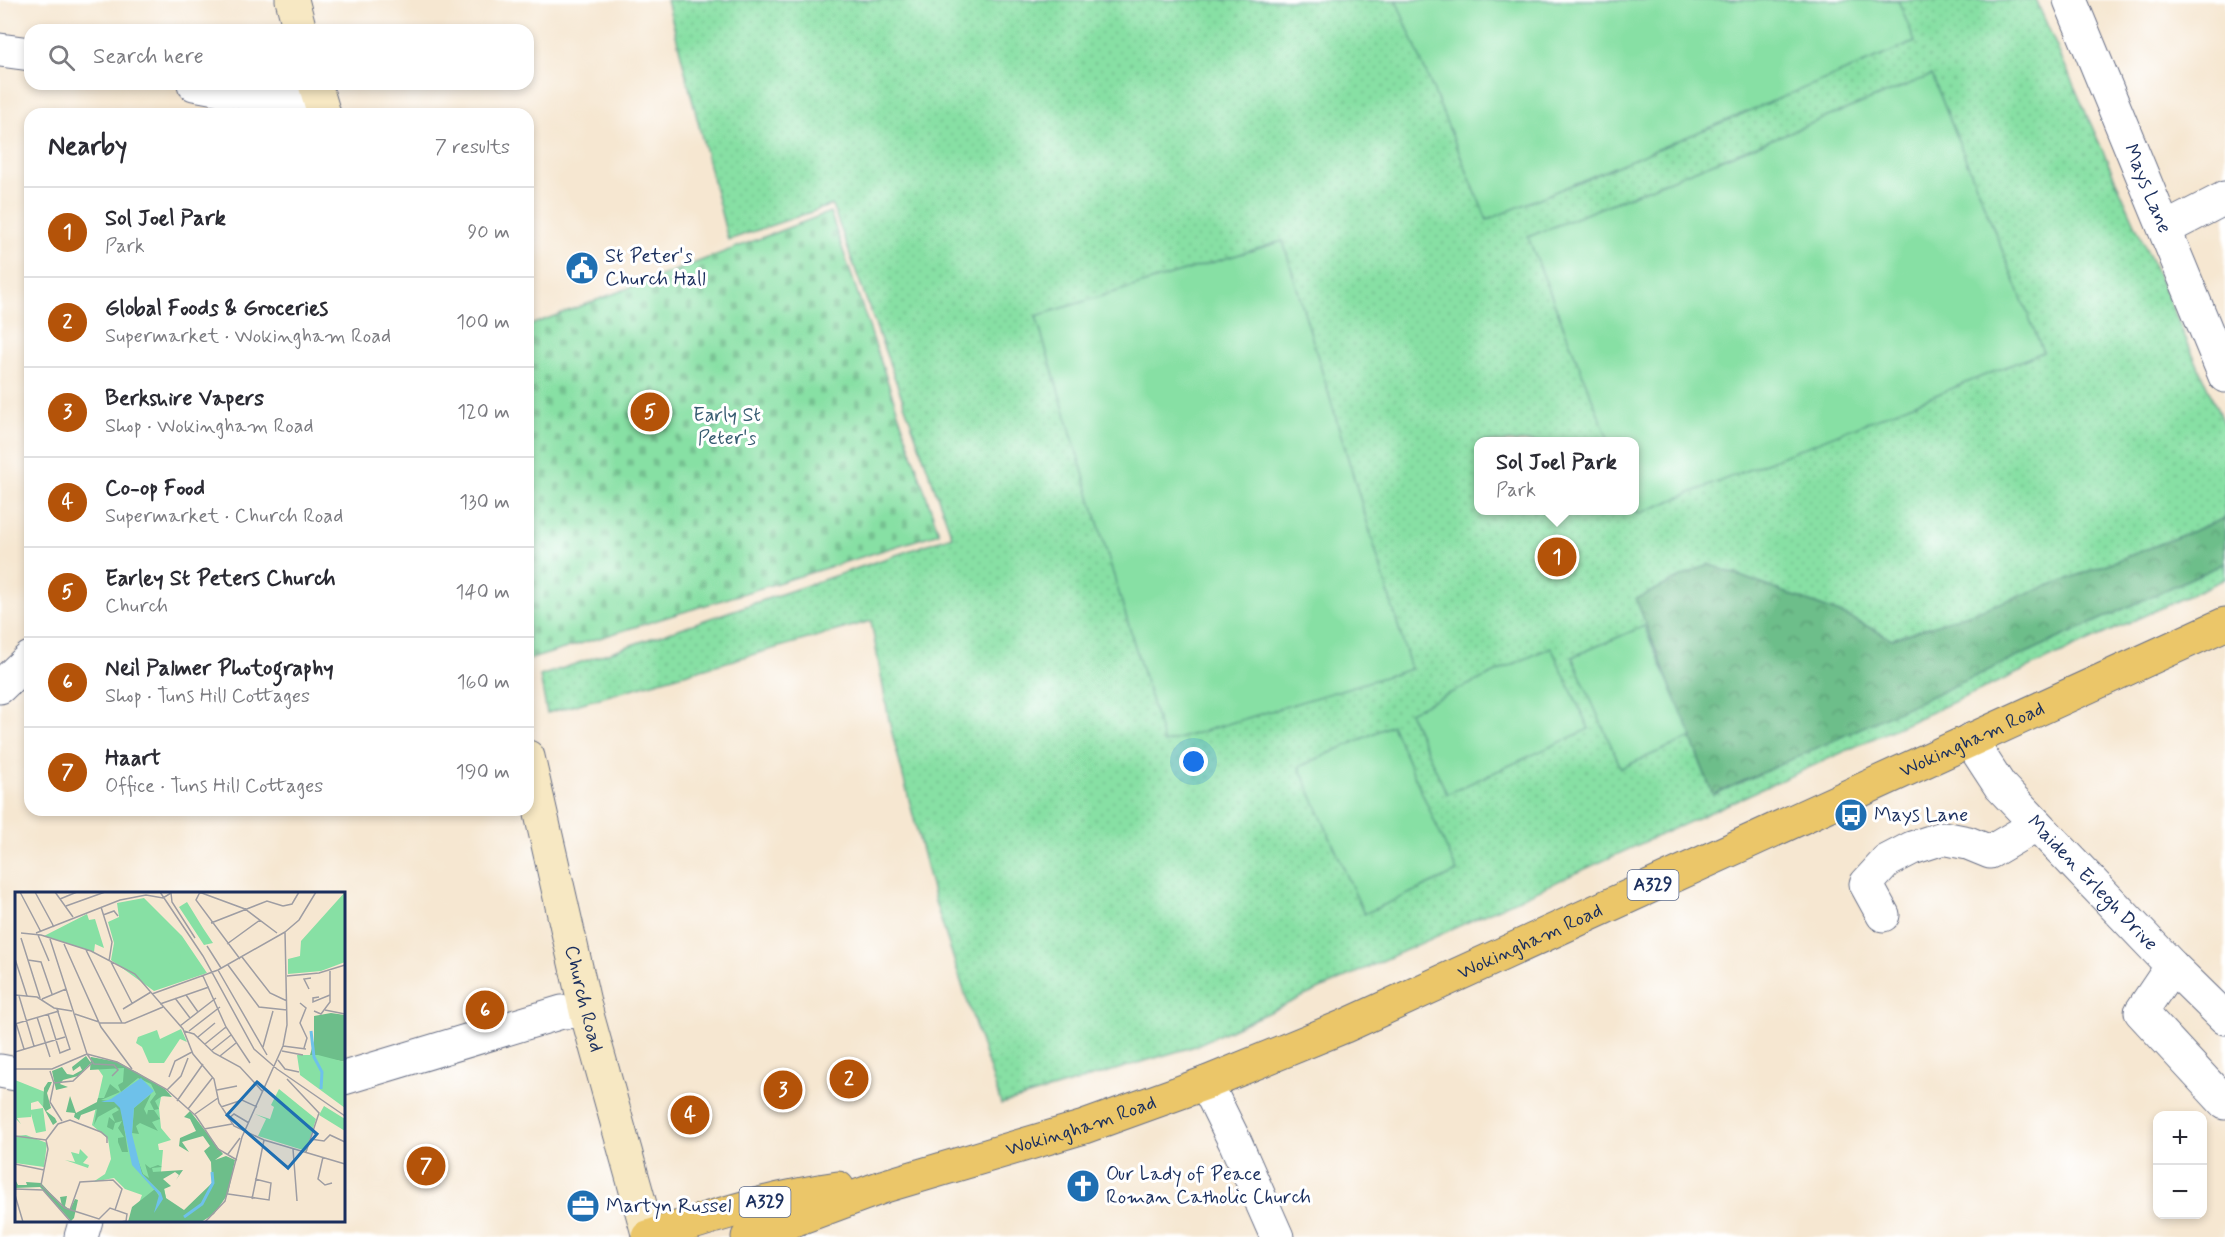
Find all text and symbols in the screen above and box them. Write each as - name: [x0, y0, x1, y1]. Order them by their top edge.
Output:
- search box: [24, 24, 534, 90]
- icon: search: [45, 41, 78, 74]
- text: Search here: [93, 43, 204, 71]
- text: Nearby: [48, 130, 127, 164]
- text: 7 results: [435, 134, 510, 161]
- street label: Mays Lane: [2117, 140, 2178, 237]
- text: Sol Joel Park: [105, 205, 226, 233]
- text: 1: [63, 219, 72, 246]
- text: 90 m: [467, 219, 510, 246]
- text: Park: [105, 233, 145, 260]
- place label: St Peter's Church Hall: [605, 243, 706, 293]
- public building icon: St Peter's Church Hall: [564, 250, 600, 286]
- text: Global Foods & Groceries: [105, 295, 328, 323]
- text: 2: [63, 309, 72, 336]
- text: 100 m: [456, 309, 510, 336]
- text: Supermarket · Wokingham Road: [105, 323, 391, 350]
- text: Berkshire Vapers: [105, 385, 264, 413]
- pin: 5: [630, 390, 670, 434]
- text: 3: [63, 399, 72, 426]
- text: 120 m: [457, 399, 510, 426]
- park label: Early St Peter's: [693, 402, 761, 452]
- text: Shop · Wokingham Road: [105, 413, 314, 440]
- popup: [1474, 437, 1639, 515]
- text: Sol Joel Park: [1496, 449, 1617, 477]
- text: Co-op Food: [105, 475, 205, 503]
- text: Park: [1496, 477, 1536, 504]
- text: 4: [62, 489, 73, 516]
- text: 130 m: [459, 489, 510, 516]
- text: Supermarket · Church Road: [105, 503, 343, 530]
- pin: 1: [1538, 534, 1576, 580]
- text: Earley St Peters Church: [105, 565, 336, 593]
- text: 5: [62, 579, 74, 606]
- text: 140 m: [456, 579, 510, 606]
- text: Church: [105, 593, 168, 620]
- text: Neil Palmer Photography: [105, 655, 334, 683]
- text: 6: [62, 669, 73, 696]
- text: 160 m: [457, 669, 510, 696]
- text: Shop · Tuns Hill Cottages: [105, 683, 310, 710]
- street label: Wokingham Road: [1895, 695, 2049, 784]
- text: Haart: [105, 745, 161, 773]
- your location: [1179, 747, 1208, 776]
- text: 7: [61, 759, 74, 786]
- text: 190 m: [456, 759, 510, 786]
- text: Office · Tuns Hill Cottages: [105, 773, 323, 800]
- bus stop icon: Mays Lane: [1833, 797, 1869, 833]
- place label: Mays Lane: [1874, 802, 1968, 829]
- street label: Maiden Erlegh Drive: [2021, 809, 2164, 957]
- road number: A329: [1628, 870, 1678, 900]
- inset map: [15, 892, 345, 1222]
- street label: Wokingham Road: [1453, 897, 1607, 986]
- street label: Church Road: [558, 943, 610, 1055]
- pin: 6: [466, 988, 504, 1032]
- pin: 2: [830, 1056, 868, 1102]
- pin: 3: [764, 1068, 802, 1112]
- street label: Wokingham Road: [1002, 1089, 1160, 1163]
- pin: 4: [670, 1092, 710, 1138]
- map controls: [2153, 1111, 2207, 1219]
- button: +: [2153, 1111, 2207, 1165]
- pin: 7: [406, 1144, 446, 1188]
- place label: Our Lady of Peace Roman Catholic Church: [1106, 1161, 1311, 1211]
- button: −: [2153, 1165, 2207, 1219]
- church icon: Our Lady of Peace Roman Catholic Church: [1065, 1168, 1101, 1204]
- road number: A329: [740, 1187, 790, 1217]
- office icon: Martyn Russel: [565, 1188, 601, 1224]
- place label: Martyn Russel: [606, 1193, 732, 1220]

